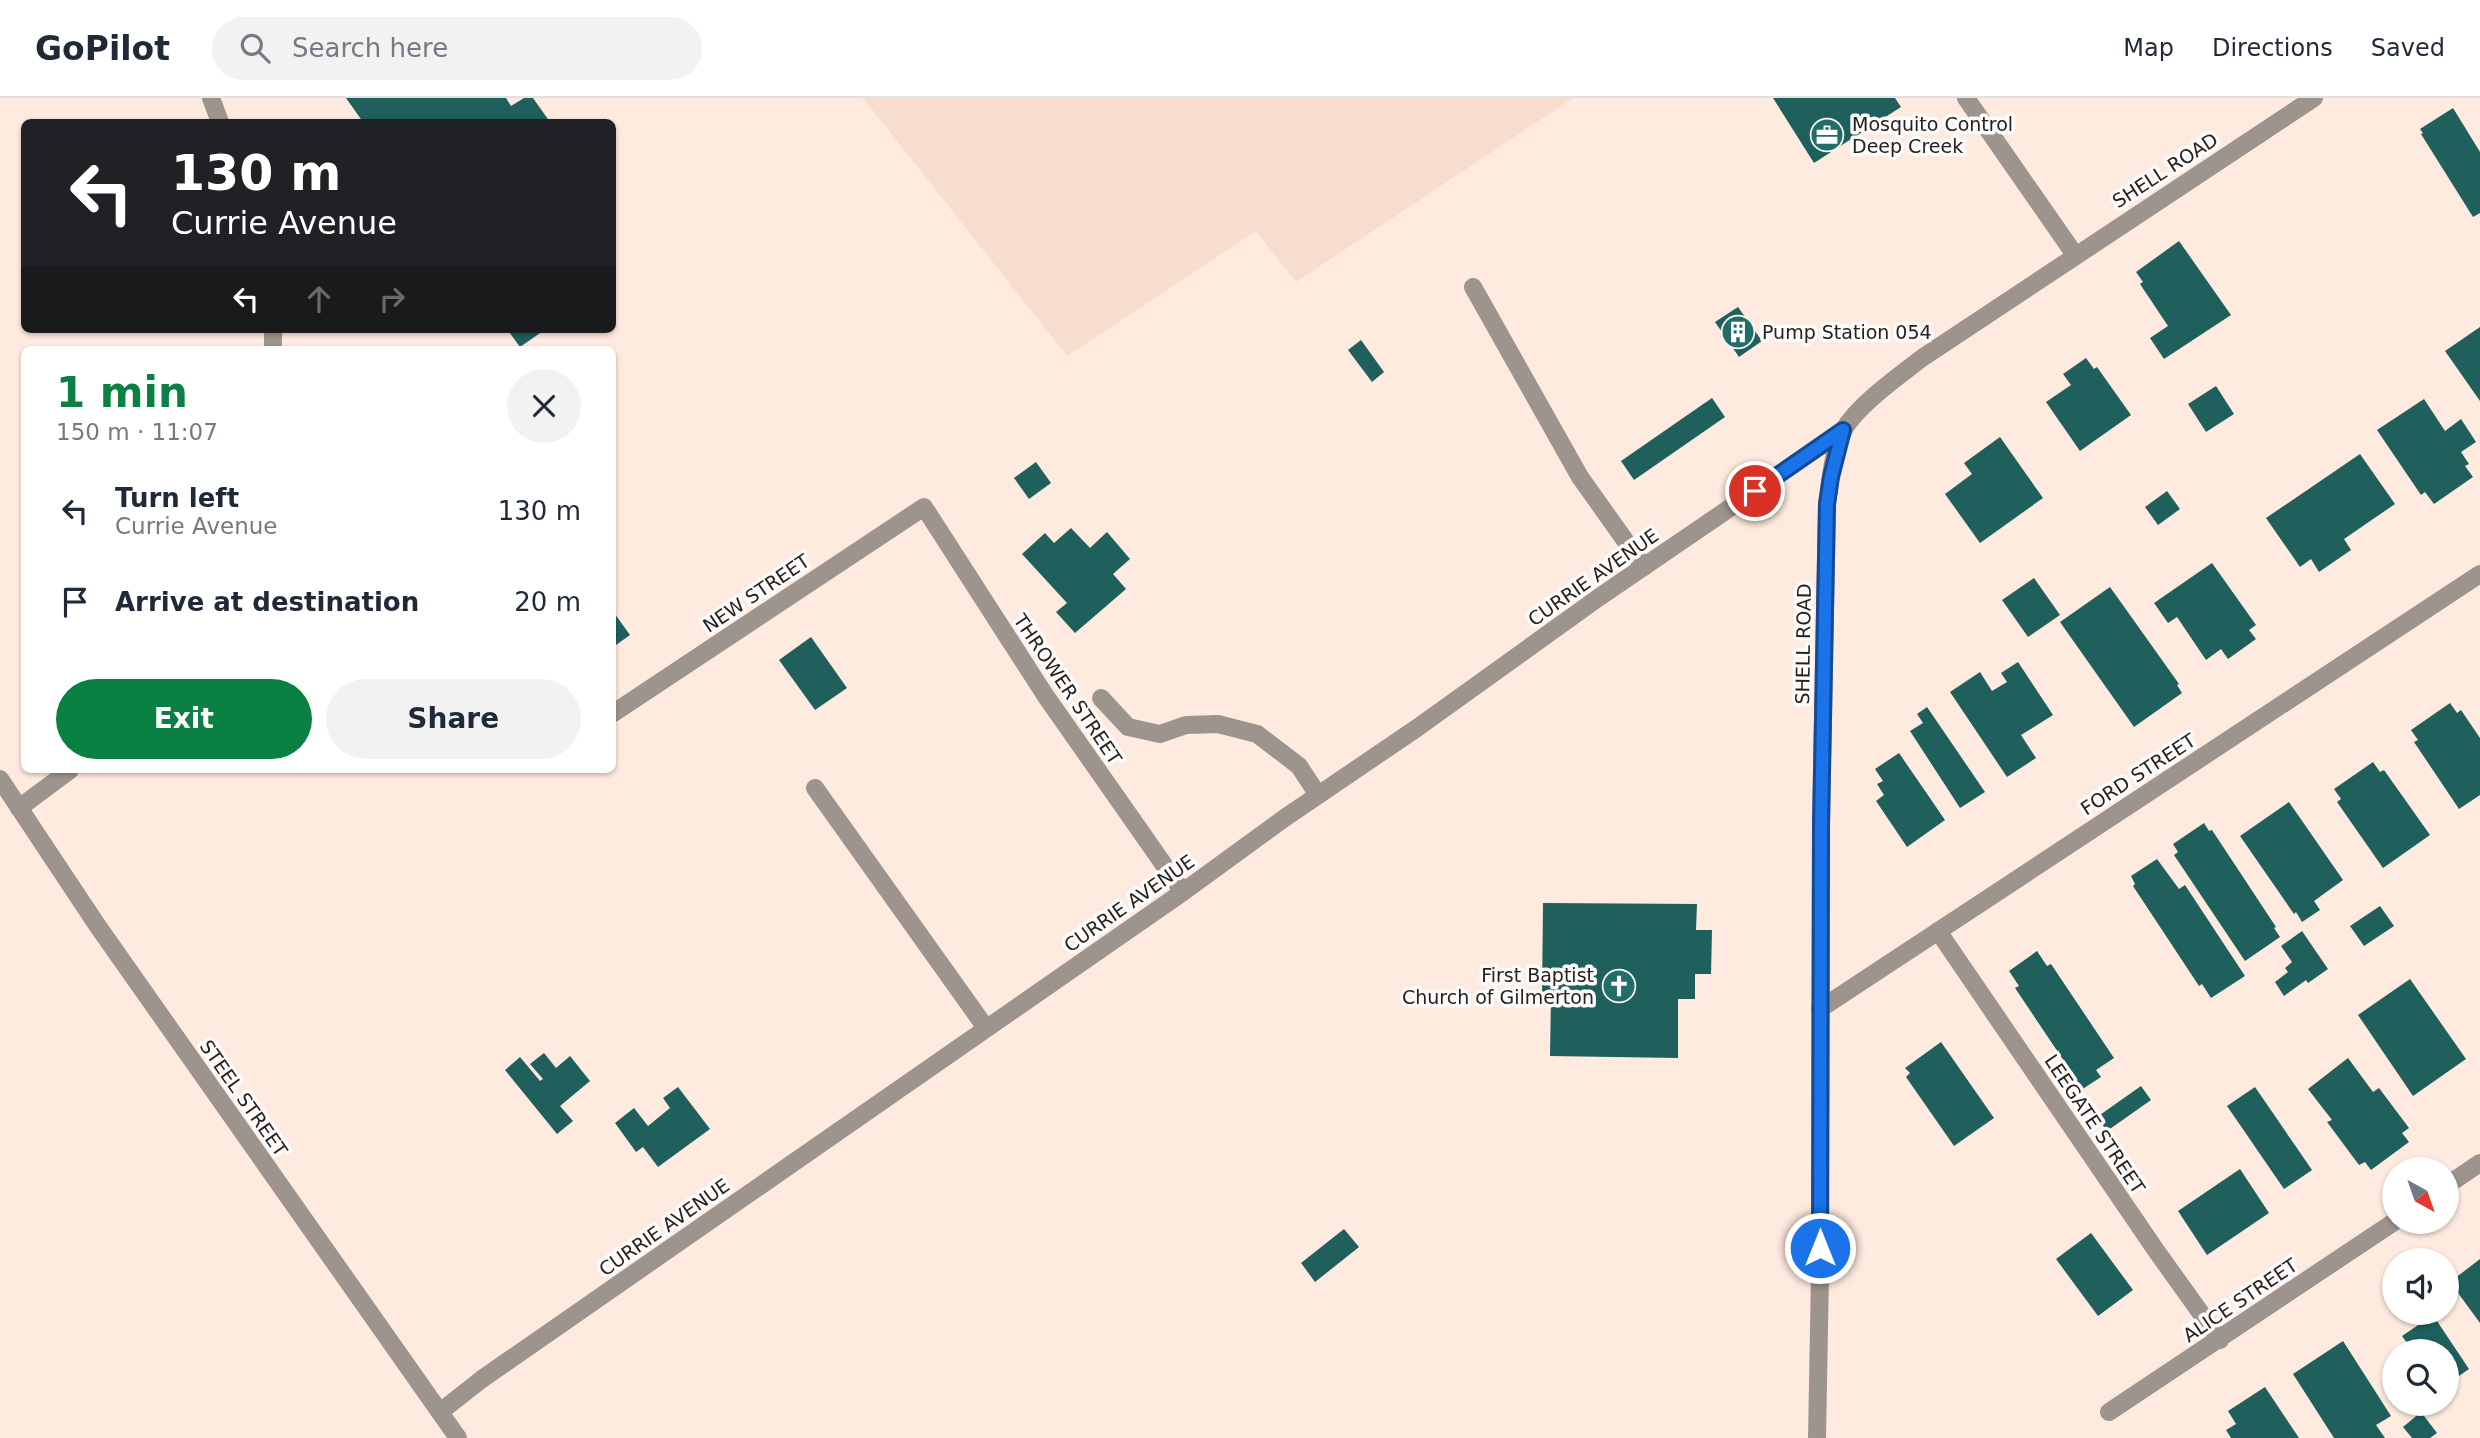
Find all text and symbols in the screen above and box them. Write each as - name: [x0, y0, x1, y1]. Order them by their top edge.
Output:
- search box: [212, 17, 702, 80]
- text: GoPilot: [35, 29, 170, 68]
- icon: search: [236, 29, 274, 67]
- text: Search here: [292, 33, 448, 63]
- text: Map: [2123, 34, 2174, 62]
- text: Directions: [2212, 34, 2333, 62]
- text: Saved: [2371, 34, 2445, 62]
- place label: Mosquito Control Deep Creek: [1852, 113, 2013, 157]
- office icon: Mosquito Control Deep Creek: [1808, 116, 1846, 154]
- street label: SHELL ROAD: [2108, 128, 2222, 212]
- text: 130 m: [171, 145, 341, 202]
- icon: left: [56, 147, 147, 238]
- text: Currie Avenue: [171, 204, 397, 242]
- icon: left: [227, 280, 265, 318]
- icon: ahead: [300, 280, 338, 318]
- icon: right: [373, 280, 411, 318]
- building icon: Pump Station 054: [1719, 313, 1757, 351]
- place label: Pump Station 054: [1762, 321, 1932, 343]
- text: 1 min: [56, 368, 188, 417]
- button: close: [507, 369, 581, 443]
- text: 150 m · 11:07: [56, 419, 218, 445]
- pin: [1725, 461, 1785, 521]
- icon: arrive: [1736, 472, 1774, 510]
- text: Turn left: [115, 483, 239, 513]
- icon: left: [56, 492, 94, 530]
- text: 130 m: [498, 496, 581, 526]
- text: Currie Avenue: [115, 513, 277, 539]
- street label: CURRIE AVENUE: [1524, 524, 1662, 630]
- street label: NEW STREET: [699, 549, 814, 637]
- icon: arrive: [56, 583, 94, 621]
- street label: SHELL ROAD: [1791, 583, 1815, 705]
- text: Arrive at destination: [115, 587, 419, 617]
- text: 20 m: [514, 587, 581, 617]
- street label: THROWER STREET: [1009, 609, 1127, 769]
- button: Exit: [56, 679, 312, 759]
- button: Share: [326, 679, 581, 759]
- street label: FORD STREET: [2077, 729, 2200, 819]
- street label: CURRIE AVENUE: [1060, 850, 1198, 956]
- place label: First Baptist Church of Gilmerton: [1402, 964, 1594, 1008]
- church icon: First Baptist Church of Gilmerton: [1600, 967, 1638, 1005]
- street label: STEEL STREET: [196, 1036, 292, 1161]
- street label: LEEGATE STREET: [2040, 1050, 2150, 1198]
- north arrow: [2382, 1157, 2459, 1234]
- map controls: [2382, 1157, 2459, 1416]
- street label: CURRIE AVENUE: [595, 1174, 733, 1280]
- position arrow: [1783, 1211, 1857, 1285]
- button: sound: [2382, 1248, 2459, 1325]
- street label: ALICE STREET: [2179, 1253, 2302, 1346]
- button: search: [2382, 1339, 2459, 1416]

